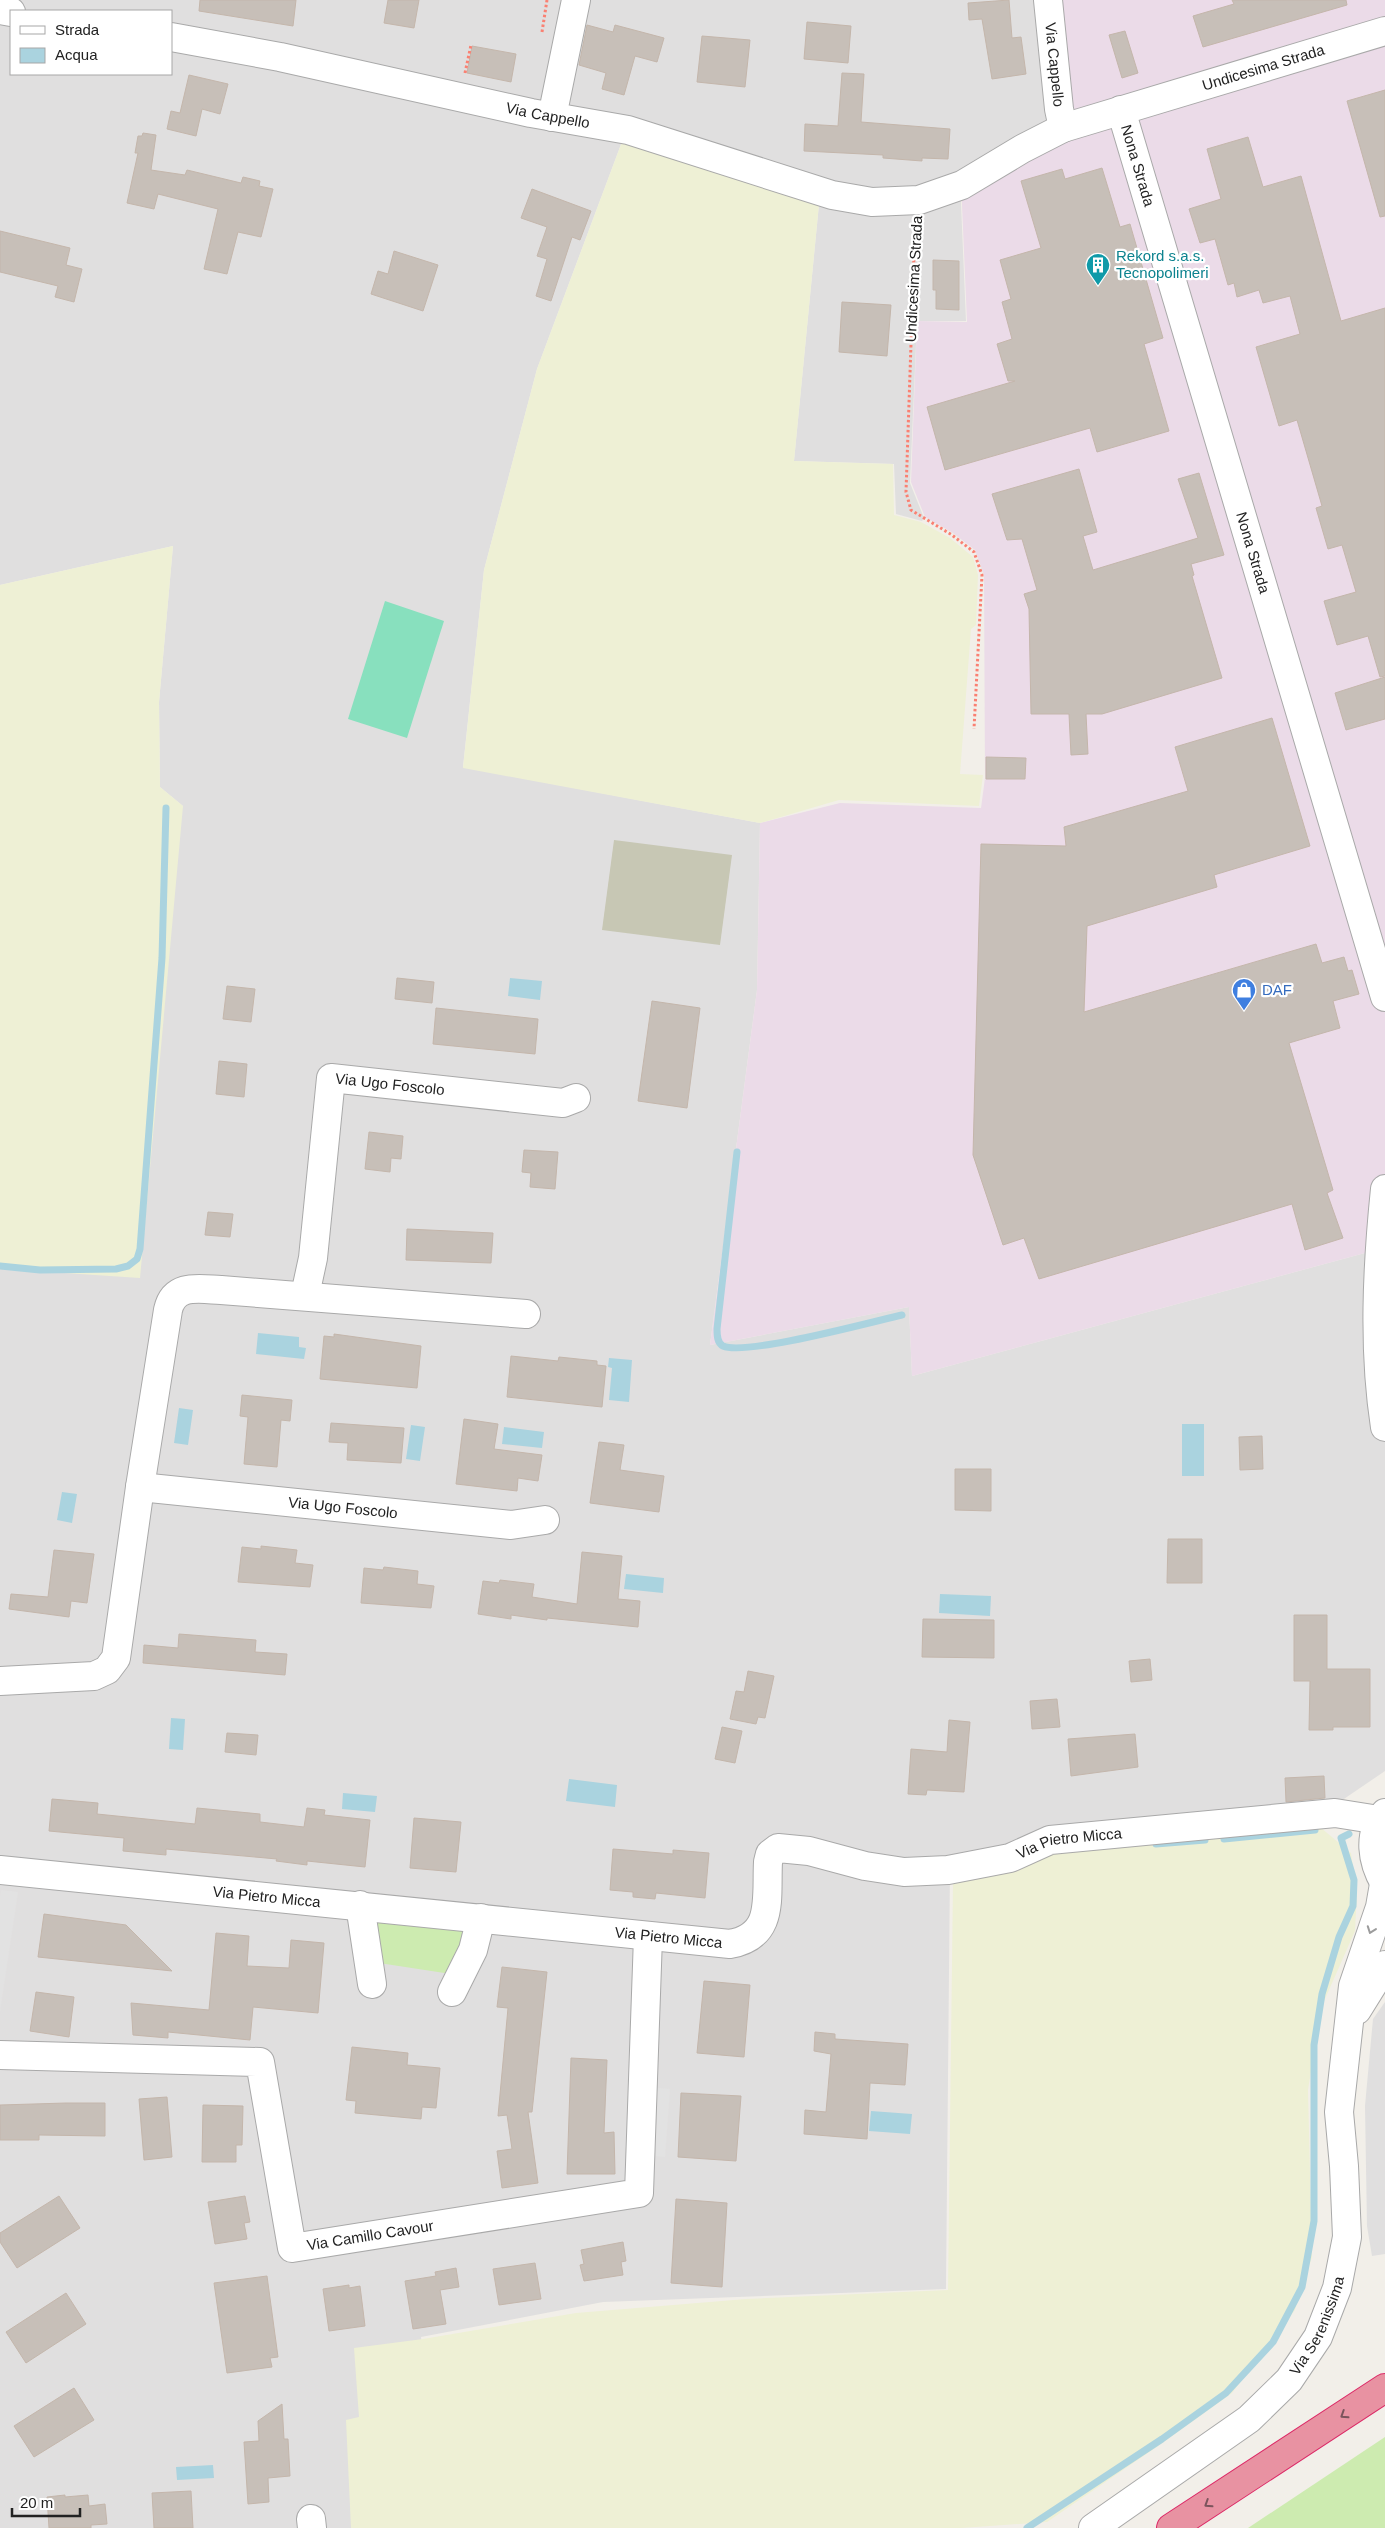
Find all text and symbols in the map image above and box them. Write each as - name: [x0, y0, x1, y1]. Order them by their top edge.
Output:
- legend: [10, 10, 172, 75]
- text: Strada: [55, 21, 100, 38]
- street label: Via Cappello: [1042, 22, 1068, 108]
- street label: Undicesima Strada: [1200, 41, 1327, 94]
- text: Acqua: [55, 46, 98, 63]
- street label: Via Cappello: [504, 99, 591, 131]
- street label: Nona Strada: [1118, 123, 1158, 209]
- street label: Undicesima Strada: [902, 215, 925, 343]
- place label: Rekord s.a.s. Tecnopolimeri: [1116, 247, 1209, 281]
- building icon: Rekord s.a.s. Tecnopolimeri: [1085, 252, 1111, 286]
- street label: Nona Strada: [1233, 510, 1274, 596]
- shop icon: DAF: [1231, 977, 1257, 1011]
- place label: DAF: [1262, 981, 1292, 998]
- street label: Via Ugo Foscolo: [334, 1070, 445, 1098]
- street label: Via Ugo Foscolo: [287, 1493, 398, 1521]
- street label: Via Pietro Micca: [1013, 1824, 1123, 1862]
- street label: Via Pietro Micca: [212, 1883, 322, 1911]
- street label: Via Pietro Micca: [614, 1923, 724, 1951]
- one-way arrow: [1367, 1926, 1377, 1934]
- street label: Via Camillo Cavour: [305, 2217, 435, 2254]
- street label: Via Serenissima: [1286, 2274, 1347, 2378]
- one-way arrow: [1341, 2409, 1350, 2418]
- scale bar: [12, 2486, 80, 2518]
- text: 20 m: [20, 2494, 53, 2511]
- one-way arrow: [1205, 2498, 1214, 2507]

